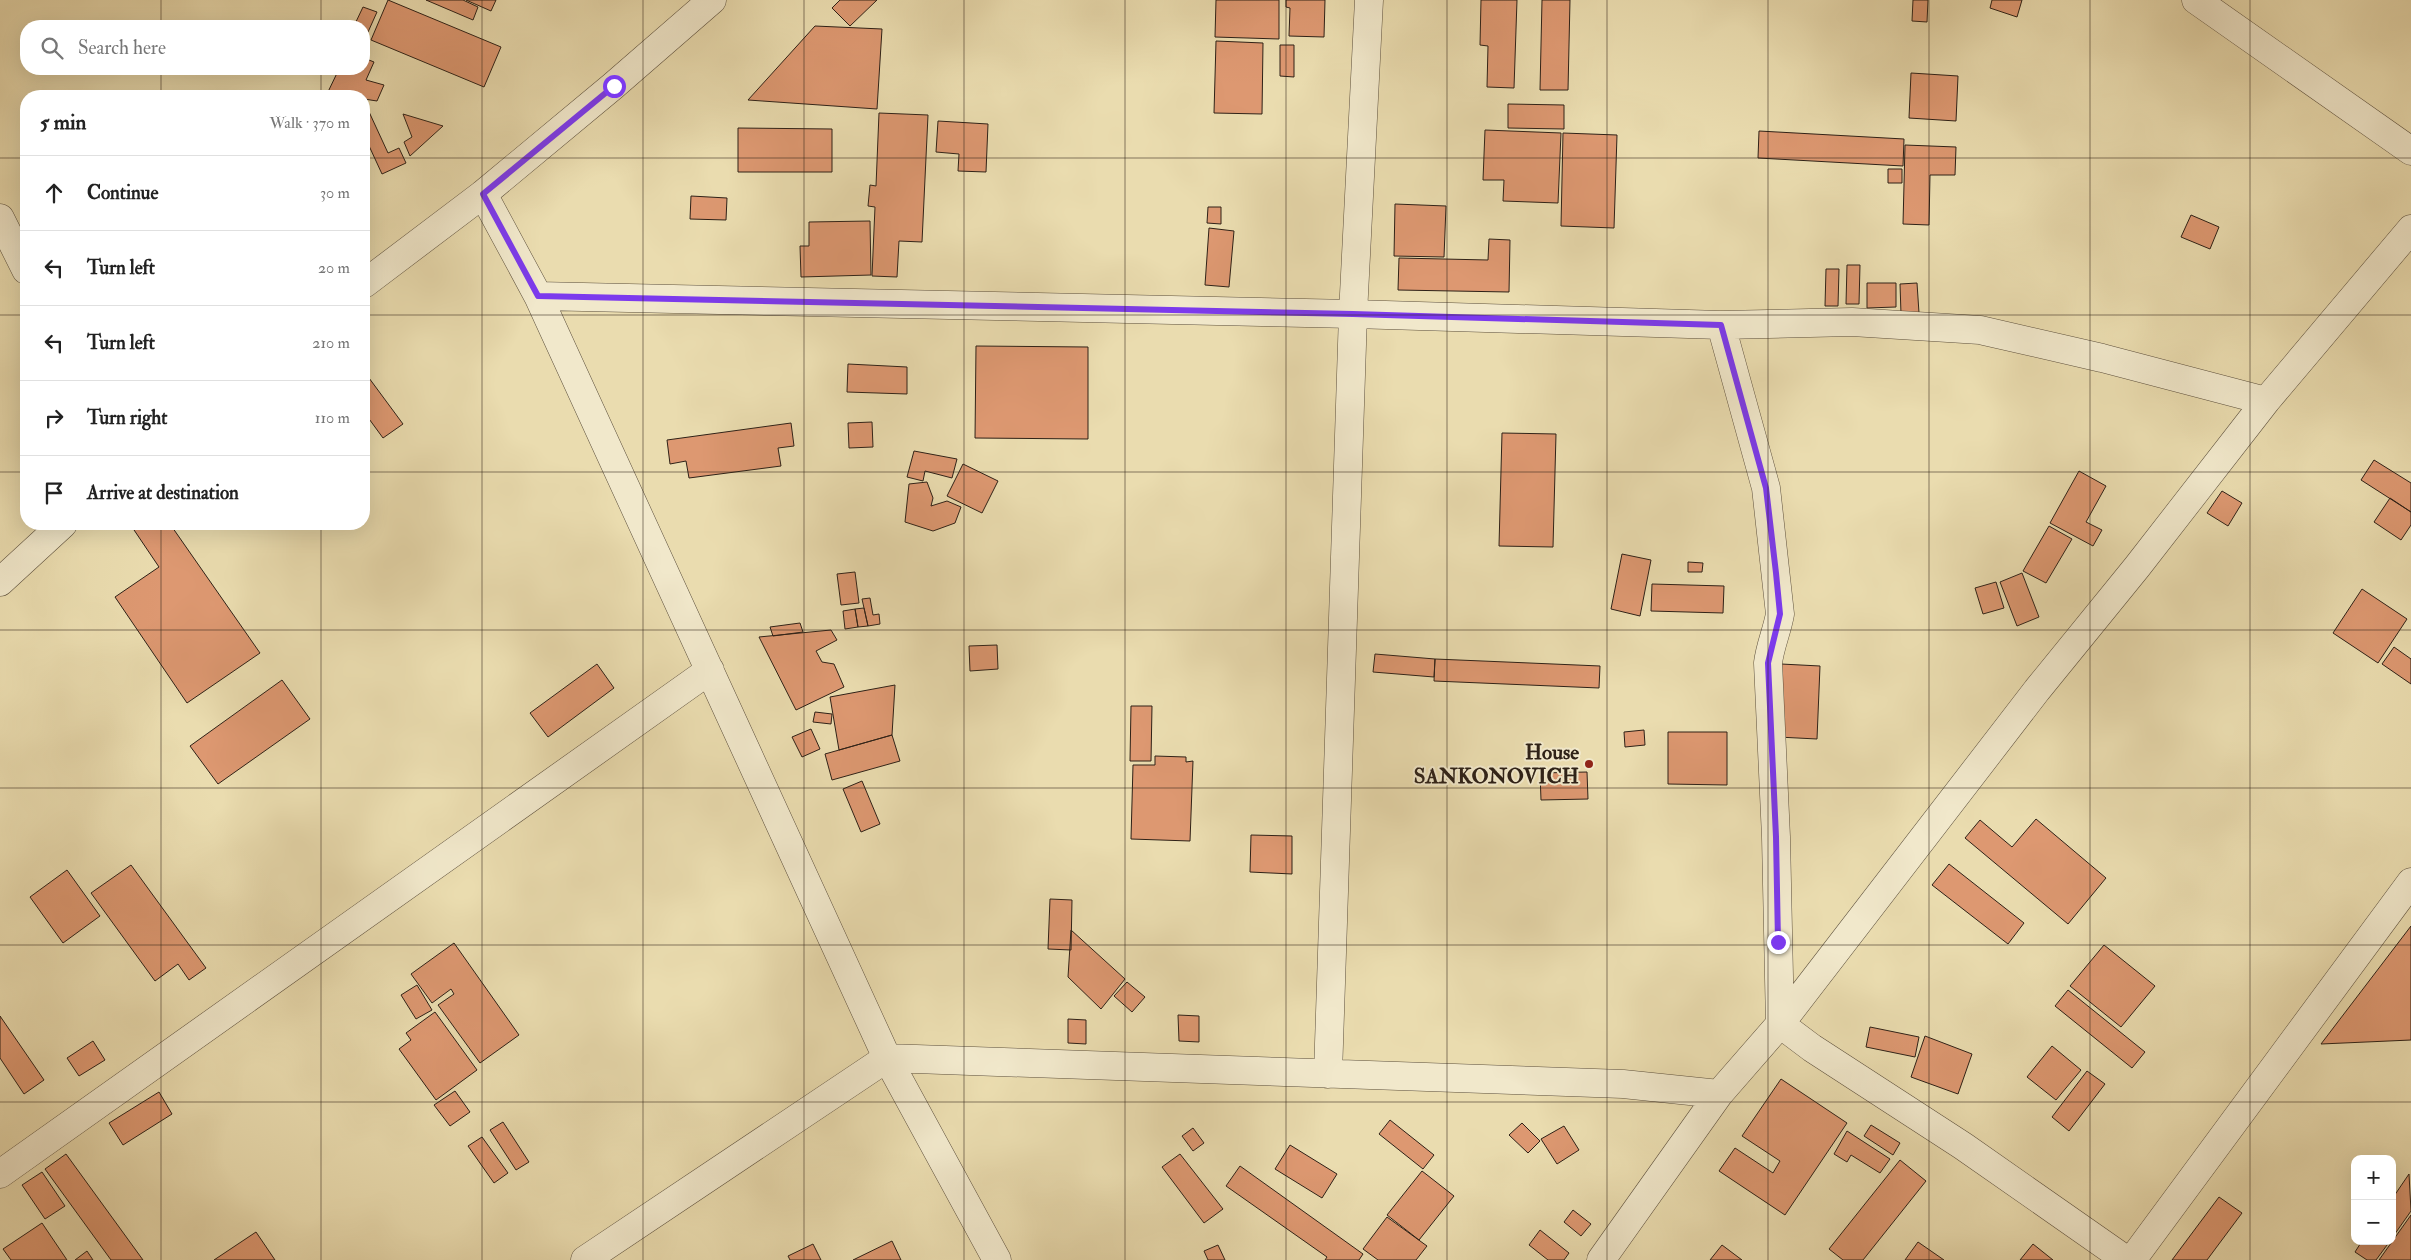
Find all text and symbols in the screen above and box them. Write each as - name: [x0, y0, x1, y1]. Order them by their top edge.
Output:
- search box: [20, 20, 370, 75]
- icon: search: [38, 34, 66, 62]
- text: Search here: [78, 36, 166, 60]
- route start: [603, 75, 626, 98]
- text: 5 min: [40, 109, 86, 136]
- text: Walk · 370 m: [269, 113, 350, 133]
- icon: ahead: [40, 179, 68, 207]
- text: Continue: [87, 181, 158, 205]
- text: 30 m: [320, 183, 350, 203]
- icon: left: [40, 254, 68, 282]
- text: Turn left: [87, 256, 155, 280]
- text: 20 m: [318, 258, 350, 278]
- icon: left: [40, 329, 68, 357]
- text: Turn left: [87, 331, 155, 355]
- text: 210 m: [312, 333, 350, 353]
- icon: right: [40, 404, 68, 432]
- text: Turn right: [87, 406, 167, 430]
- text: 110 m: [315, 408, 350, 428]
- icon: arrive: [40, 479, 68, 507]
- text: Arrive at destination: [87, 481, 239, 505]
- place label: House SANKONOVICH: [1414, 739, 1579, 790]
- marker: House SANKONOVICH: [1583, 758, 1595, 770]
- route end: [1767, 931, 1790, 954]
- map controls: [2351, 1155, 2396, 1245]
- button: +: [2351, 1155, 2396, 1200]
- button: −: [2351, 1200, 2396, 1245]

